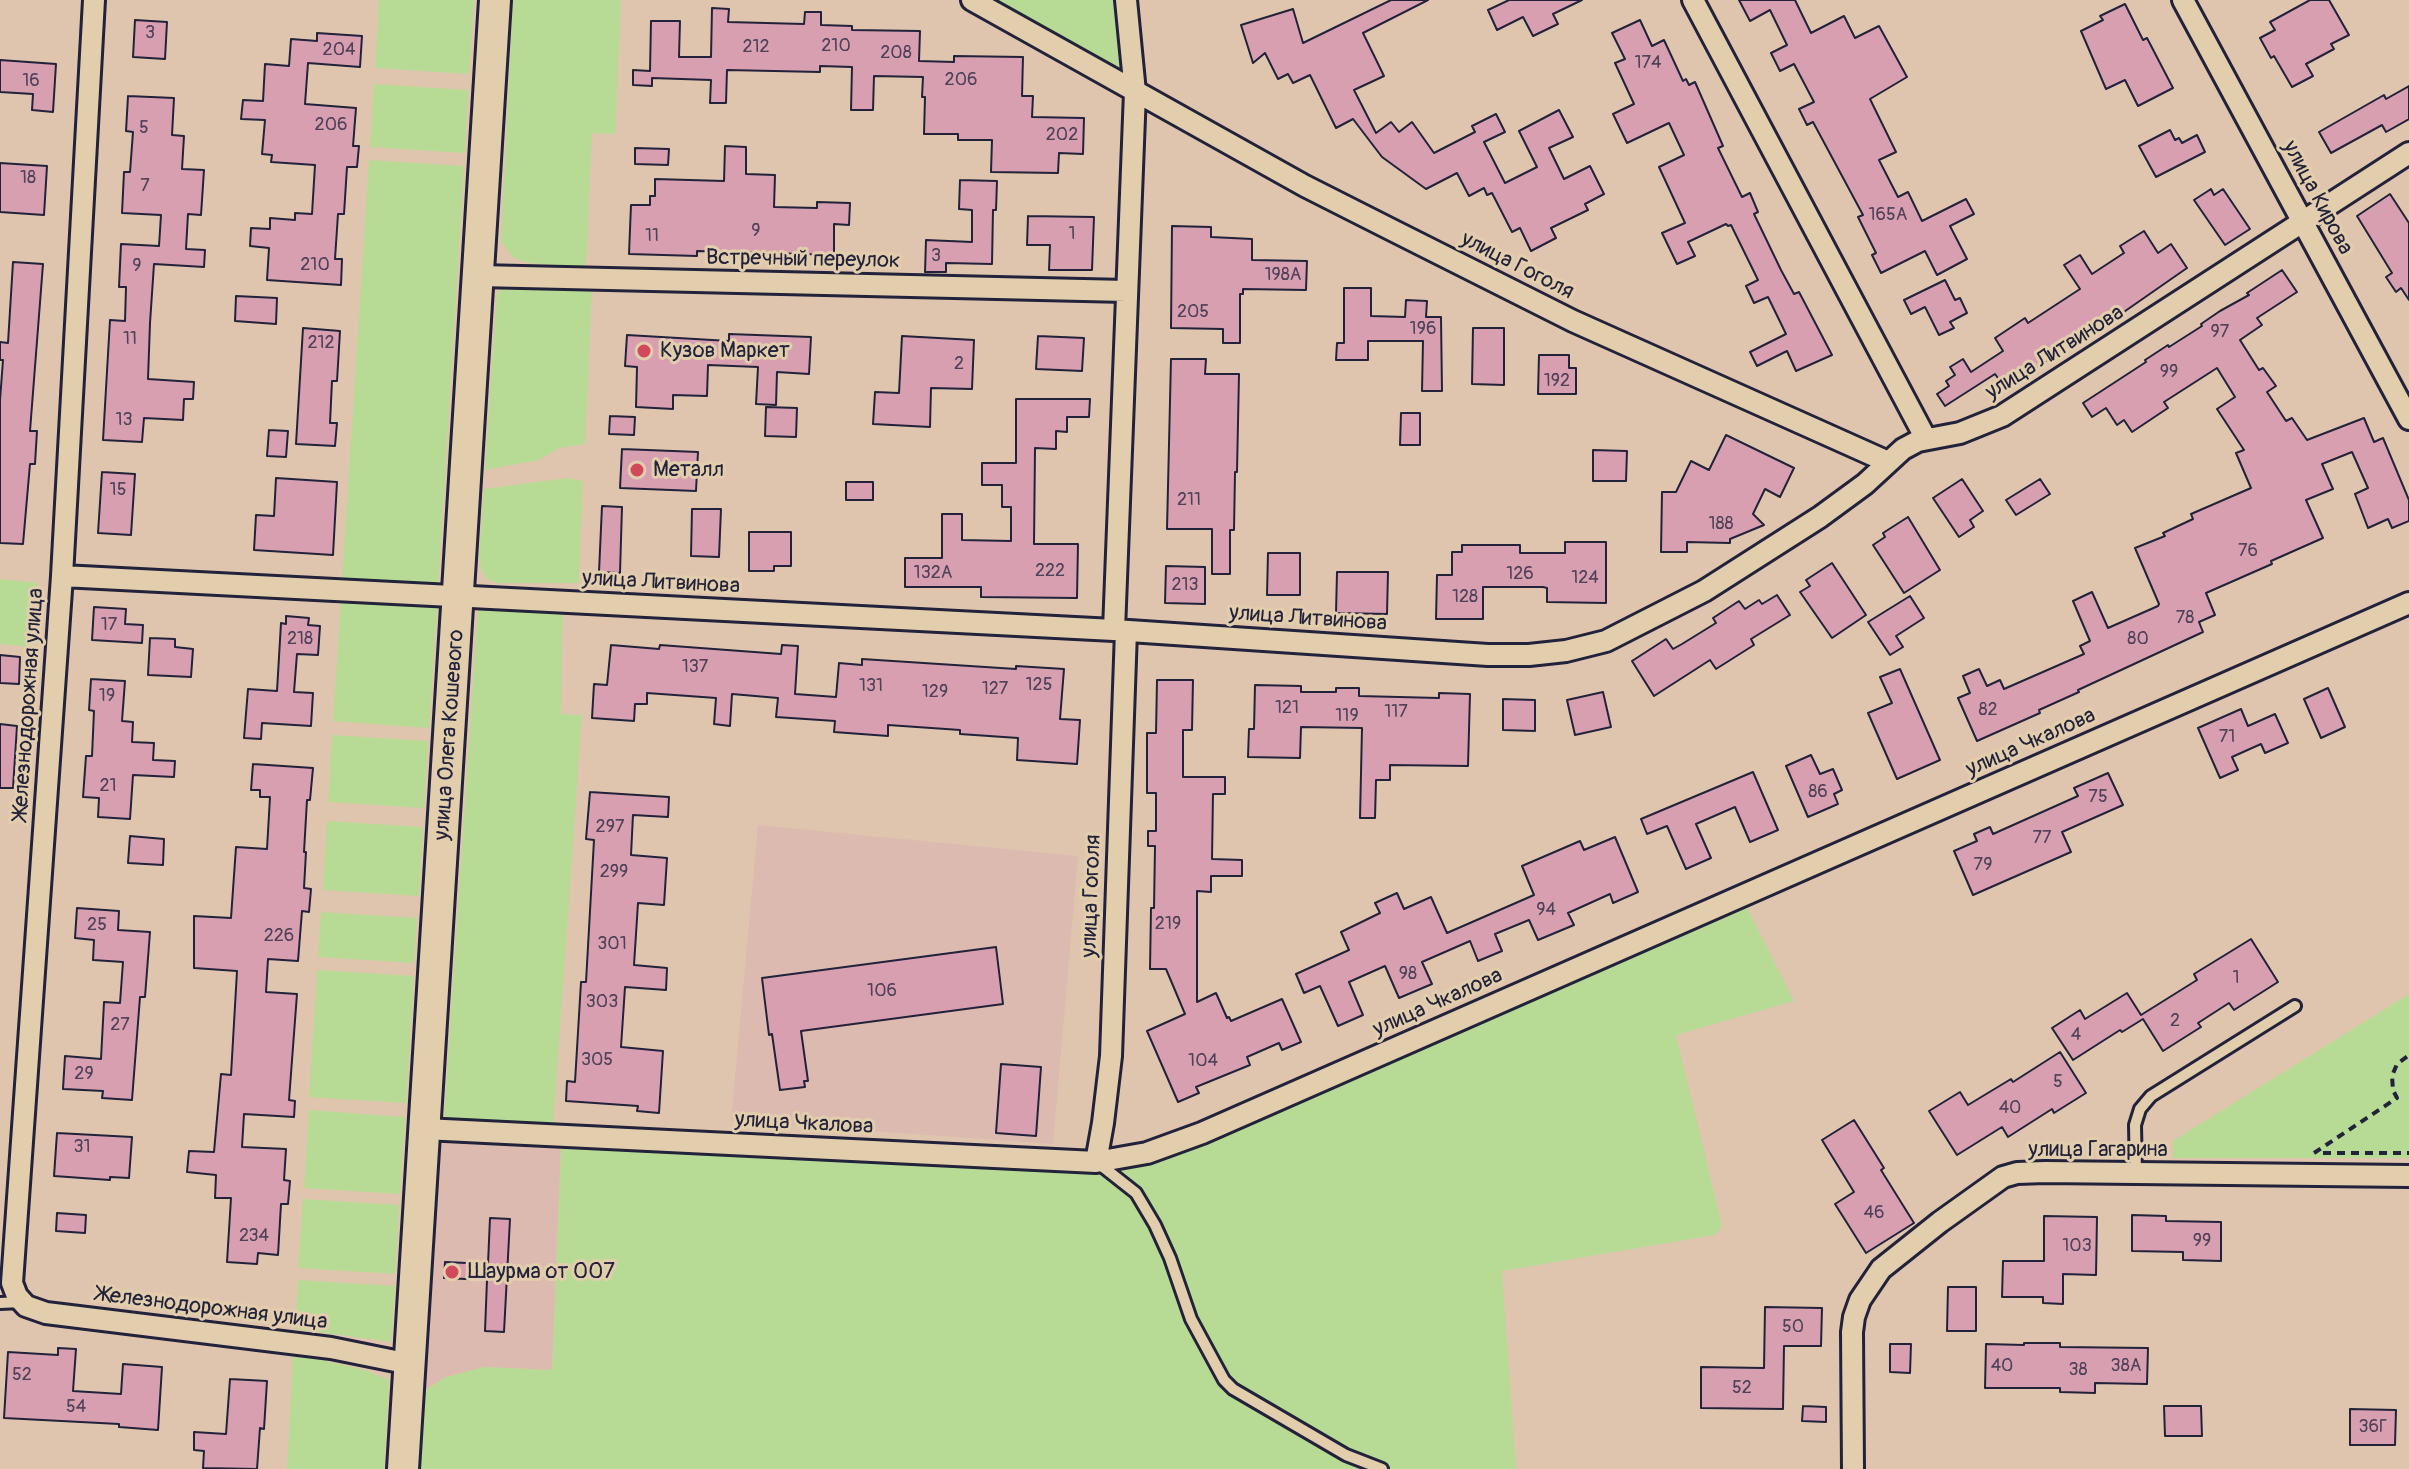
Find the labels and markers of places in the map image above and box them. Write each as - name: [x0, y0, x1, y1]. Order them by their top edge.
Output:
- place label: Кузов Маркет: [660, 338, 790, 364]
- marker: Кузов Маркет: [635, 342, 653, 360]
- place label: Металл: [653, 457, 724, 483]
- marker: Металл: [628, 461, 646, 479]
- place label: Шаурма от 007: [468, 1259, 615, 1285]
- marker: Шаурма от 007: [443, 1263, 461, 1281]

